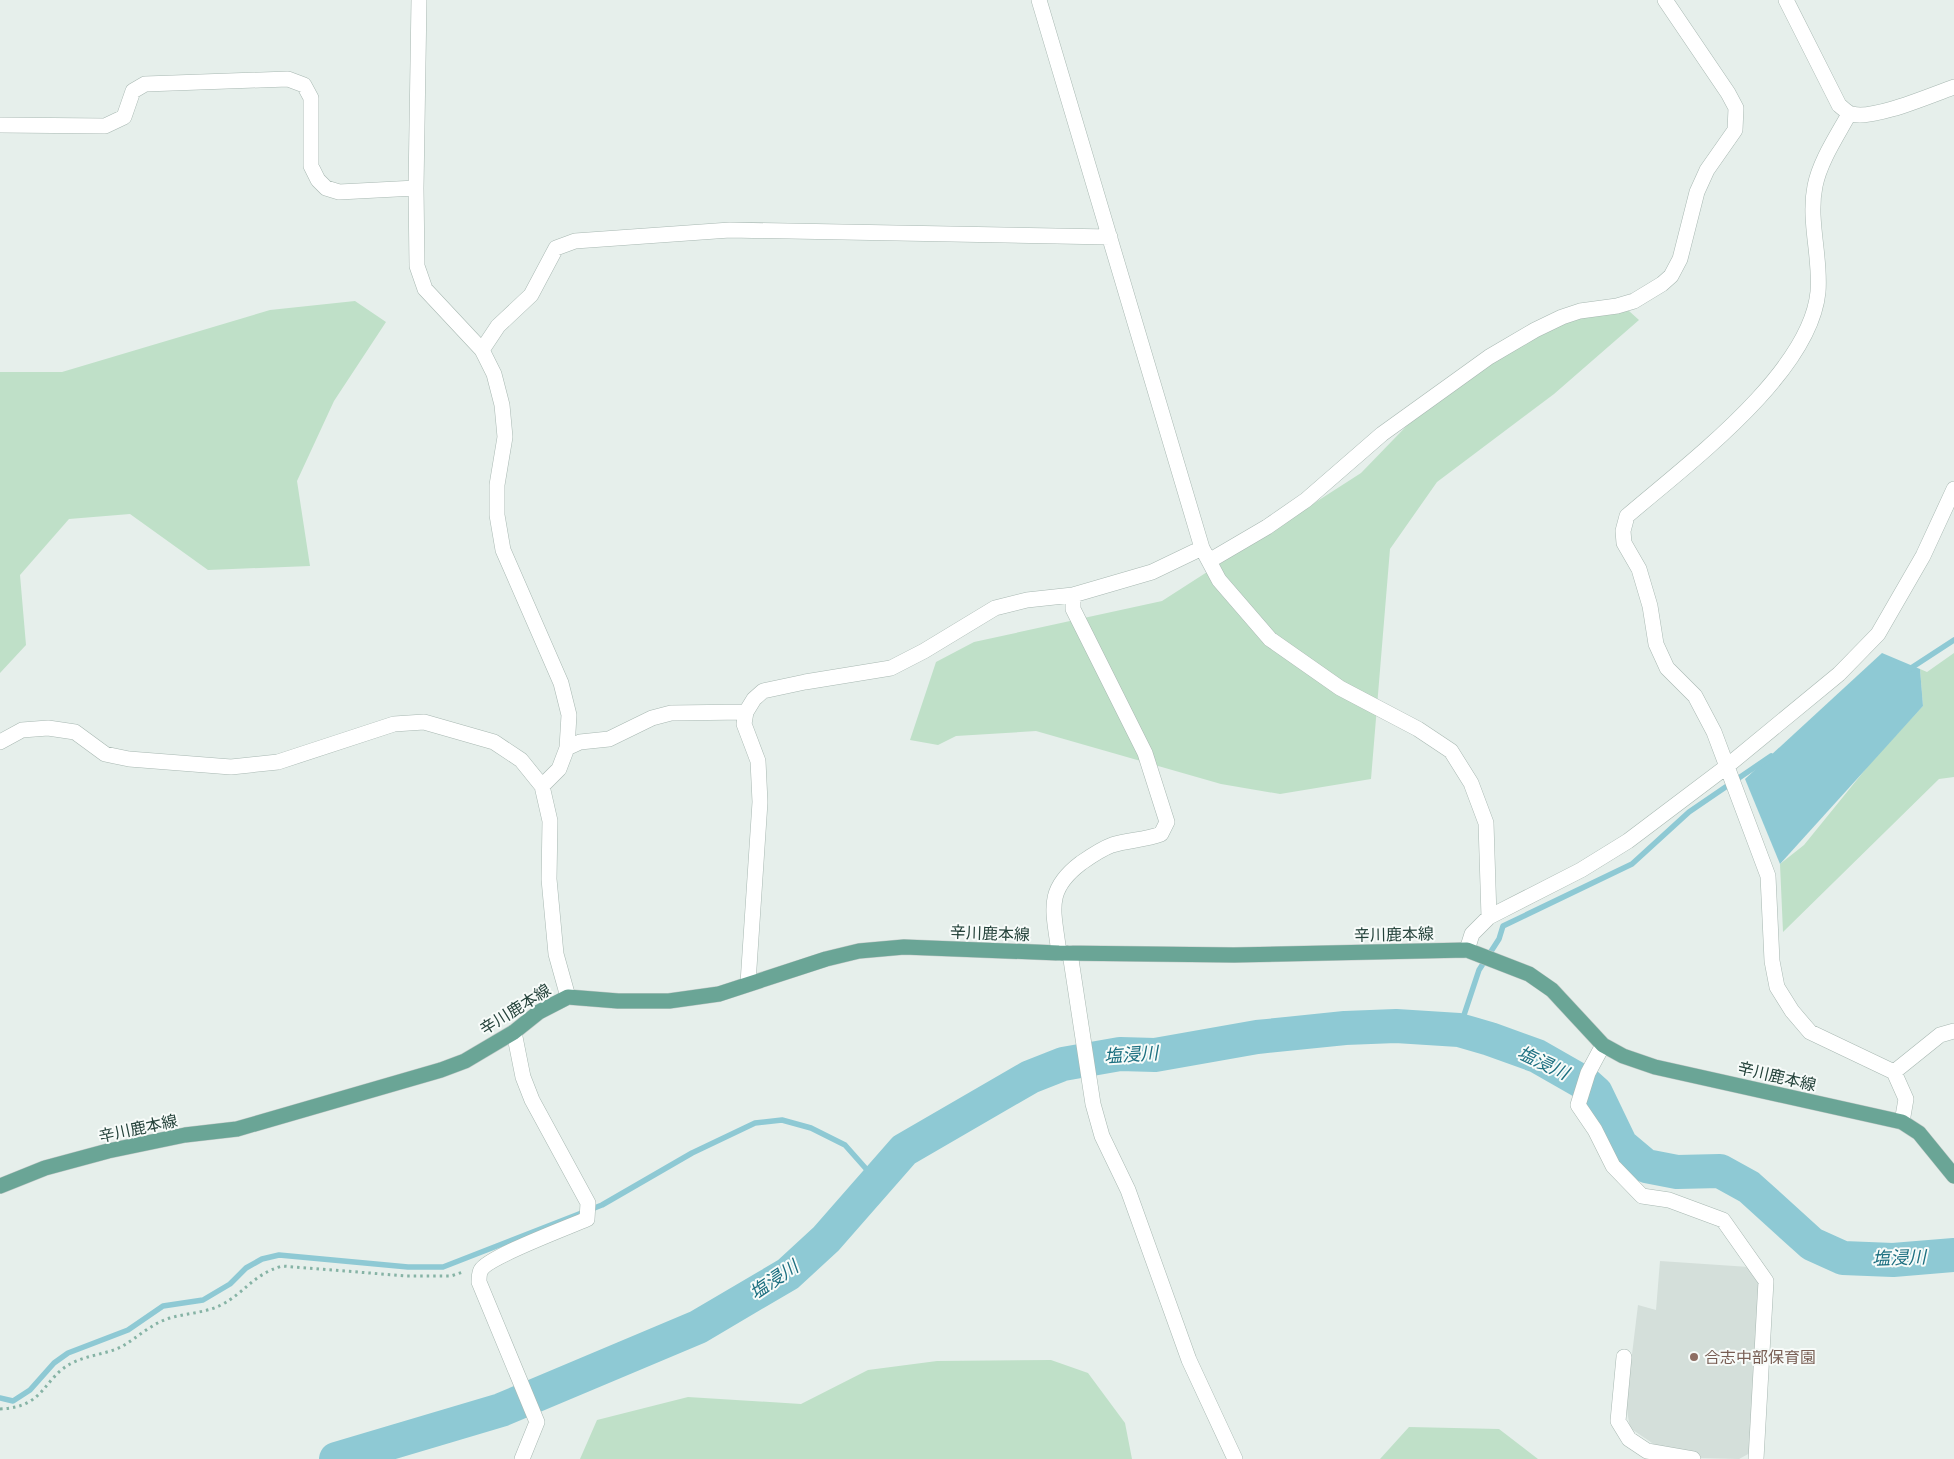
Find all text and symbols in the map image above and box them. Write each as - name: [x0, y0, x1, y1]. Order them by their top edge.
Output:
- street label: 辛川鹿本線: [950, 921, 1030, 945]
- street label: 辛川鹿本線: [1354, 922, 1434, 946]
- street label: 辛川鹿本線: [475, 978, 555, 1040]
- water label: 塩浸川: [1103, 1040, 1161, 1068]
- water label: 塩浸川: [1514, 1040, 1575, 1085]
- street label: 辛川鹿本線: [1736, 1056, 1818, 1096]
- street label: 辛川鹿本線: [97, 1109, 179, 1147]
- water label: 塩浸川: [1872, 1244, 1928, 1270]
- water label: 塩浸川: [744, 1253, 804, 1304]
- place label: 合志中部保育園: [1704, 1346, 1816, 1368]
- marker: 合志中部保育園: [1688, 1351, 1700, 1363]

